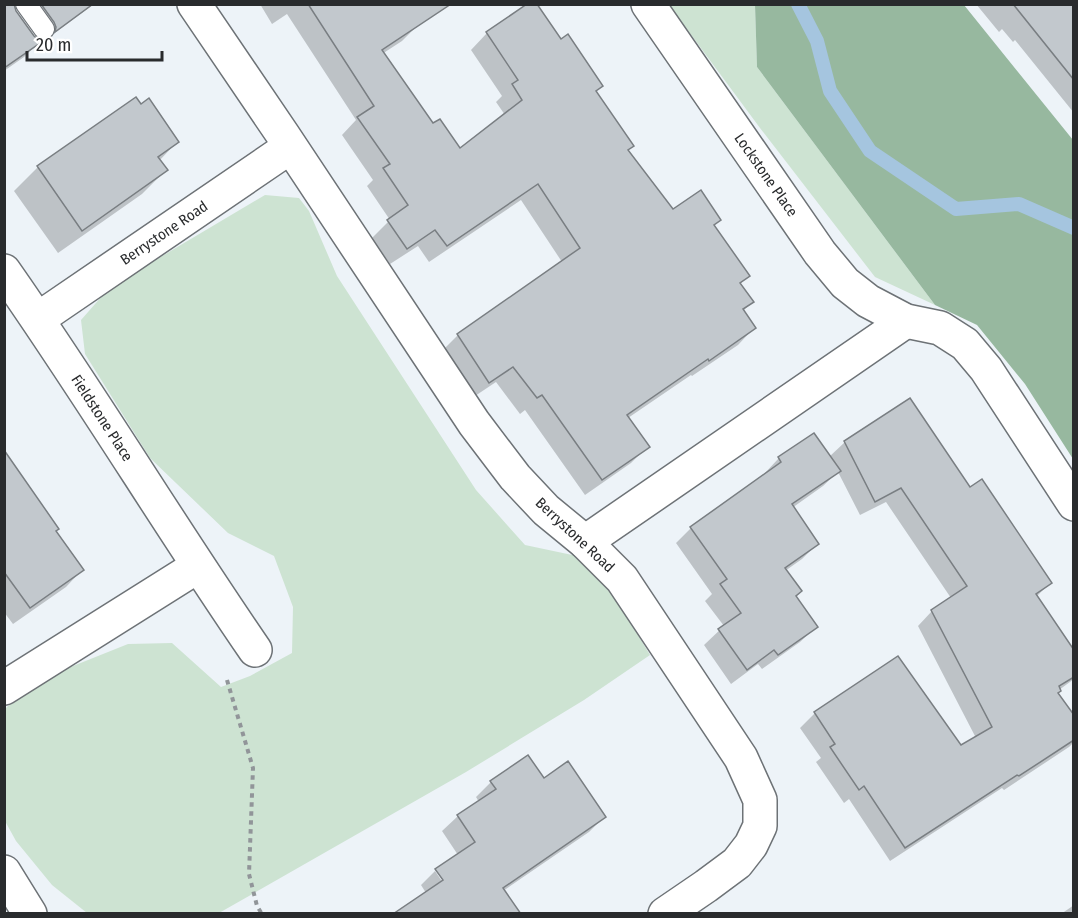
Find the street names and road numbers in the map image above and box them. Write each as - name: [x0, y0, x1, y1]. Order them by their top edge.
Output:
- street label: Lockstone Place: [731, 130, 801, 220]
- street label: Berrystone Road: [117, 197, 211, 269]
- street label: Fieldstone Place: [67, 371, 137, 465]
- street label: Berrystone Road: [532, 494, 618, 576]

